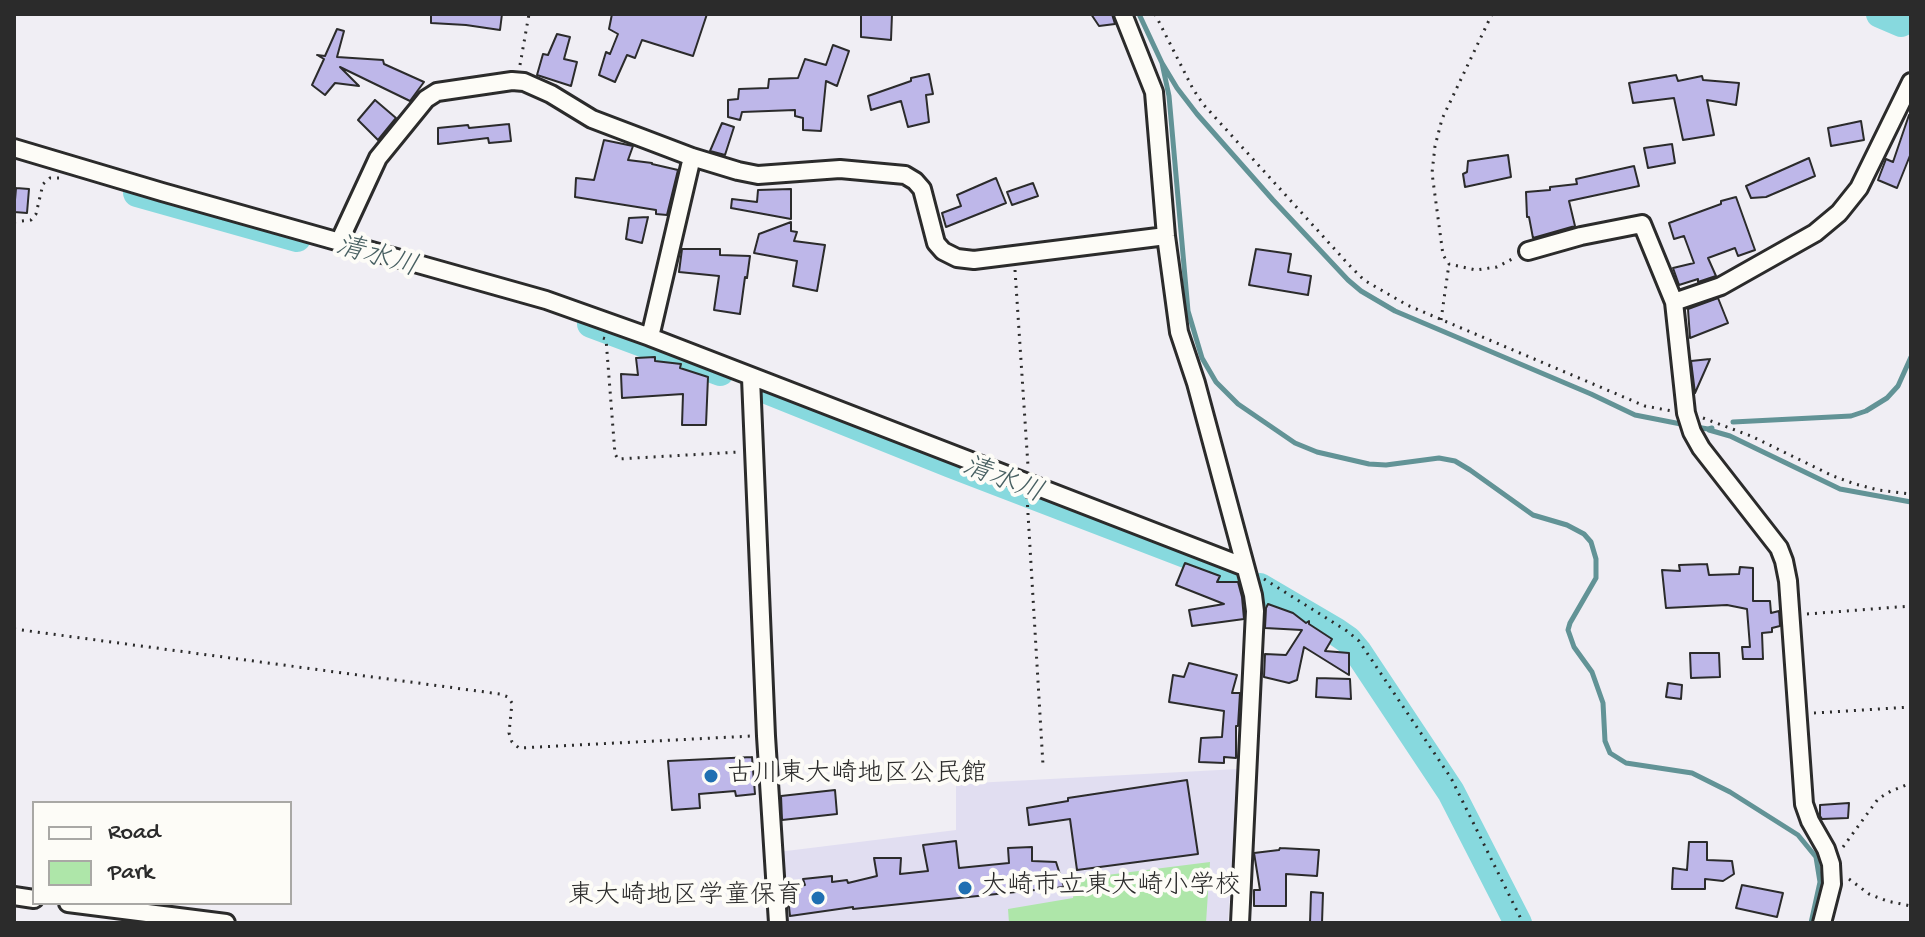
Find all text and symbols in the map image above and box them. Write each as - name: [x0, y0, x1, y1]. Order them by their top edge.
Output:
- water label: 清水川: [331, 231, 421, 287]
- water label: 清水川: [957, 451, 1047, 513]
- place label: 古川東大崎地区公民館: [727, 760, 987, 792]
- marker: 古川東大崎地区公民館: [702, 767, 720, 785]
- legend: [32, 801, 292, 905]
- text: Road: [108, 819, 160, 848]
- text: Park: [108, 859, 154, 888]
- place label: 大崎市立東大崎小学校: [981, 872, 1241, 904]
- marker: 大崎市立東大崎小学校: [956, 879, 974, 897]
- place label: 東大崎地区学童保育: [568, 882, 802, 914]
- marker: 東大崎地区学童保育: [809, 889, 827, 907]

